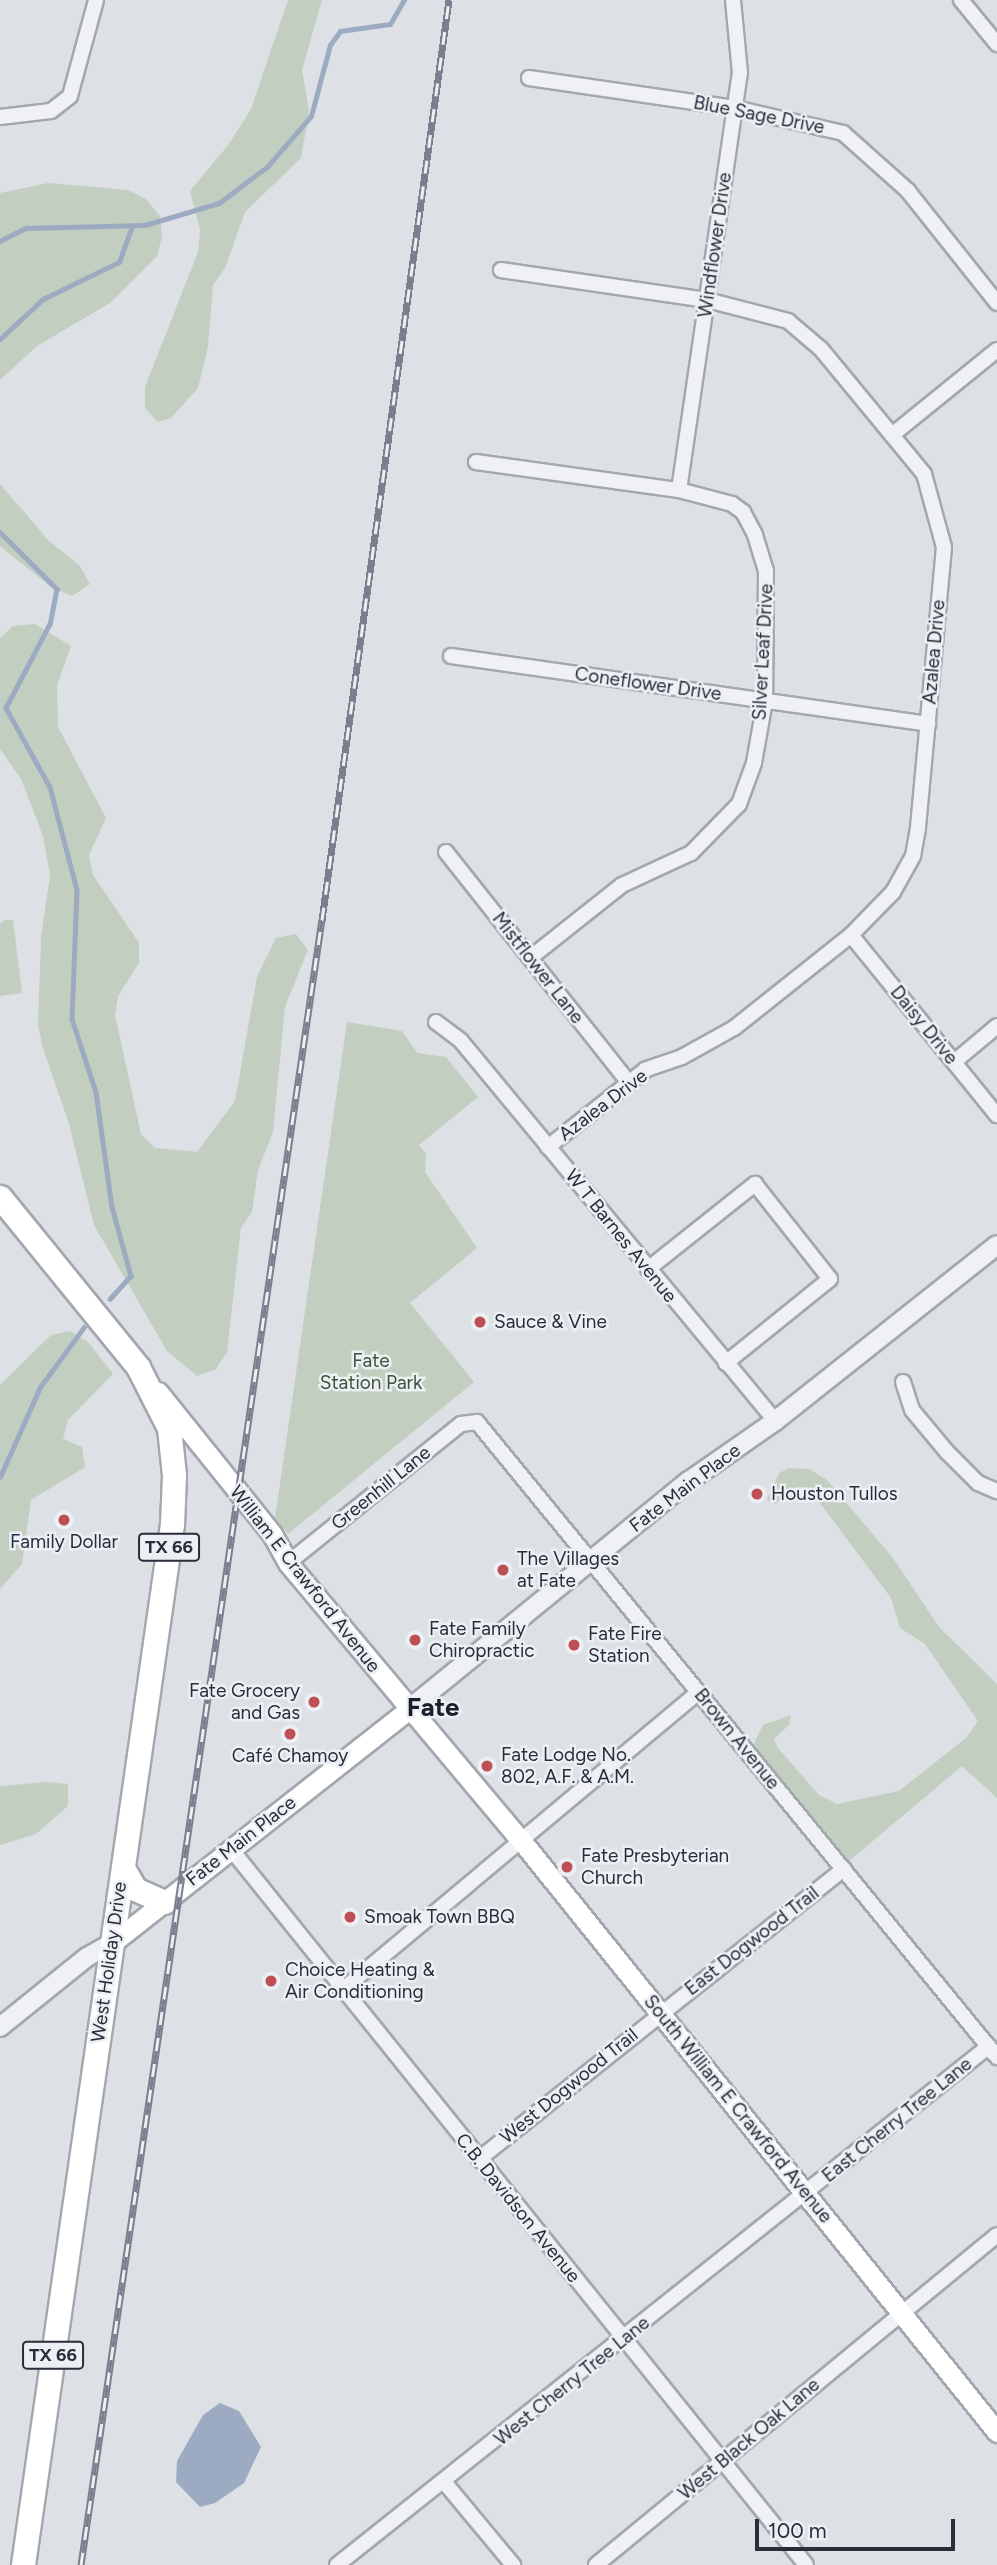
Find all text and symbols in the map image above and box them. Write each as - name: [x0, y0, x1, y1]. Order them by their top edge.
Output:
- street label: Blue Sage Drive: [692, 91, 826, 139]
- street label: Windflower Drive: [694, 171, 736, 319]
- street label: Silver Leaf Drive: [748, 583, 778, 721]
- street label: Azalea Drive: [918, 599, 950, 705]
- street label: Coneflower Drive: [573, 662, 723, 706]
- street label: Mistflower Lane: [487, 908, 589, 1028]
- street label: Daisy Drive: [885, 981, 963, 1069]
- street label: Azalea Drive: [554, 1064, 652, 1146]
- street label: W T Barnes Avenue: [560, 1165, 682, 1307]
- place label: Sauce & Vine: [494, 1311, 607, 1333]
- marker: Sauce & Vine: [472, 1314, 488, 1330]
- park label: Fate Station Park: [320, 1350, 422, 1394]
- street label: Fate Main Place: [625, 1439, 745, 1537]
- street label: Greenhill Lane: [327, 1441, 435, 1535]
- street label: William E Crawford Avenue: [225, 1481, 385, 1677]
- place label: Houston Tullos: [771, 1483, 898, 1505]
- marker: Houston Tullos: [749, 1486, 765, 1502]
- marker: Family Dollar: [56, 1512, 72, 1528]
- place label: Family Dollar: [10, 1531, 118, 1553]
- road number: TX 66: [138, 1532, 200, 1562]
- place label: The Villages at Fate: [517, 1548, 619, 1592]
- marker: The Villages at Fate: [495, 1562, 511, 1578]
- place label: Fate Family Chiropractic: [429, 1618, 535, 1662]
- place label: Fate Fire Station: [588, 1623, 662, 1667]
- marker: Fate Family Chiropractic: [407, 1632, 423, 1648]
- marker: Fate Fire Station: [566, 1637, 582, 1653]
- place label: Fate Grocery and Gas: [189, 1680, 300, 1724]
- street label: Brown Avenue: [689, 1684, 785, 1794]
- district label: Fate: [407, 1692, 459, 1724]
- marker: Fate Grocery and Gas: [306, 1694, 322, 1710]
- marker: Café Chamoy: [282, 1726, 298, 1742]
- place label: Fate Lodge No. 802, A.F. & A.M.: [501, 1744, 634, 1788]
- place label: Café Chamoy: [232, 1745, 348, 1767]
- marker: Fate Lodge No. 802, A.F. & A.M.: [479, 1758, 495, 1774]
- street label: Fate Main Place: [182, 1791, 300, 1891]
- place label: Fate Presbyterian Church: [581, 1845, 729, 1889]
- marker: Fate Presbyterian Church: [559, 1859, 575, 1875]
- street label: West Holiday Drive: [86, 1880, 132, 2044]
- street label: East Dogwood Trail: [680, 1882, 824, 2000]
- place label: Smoak Town BBQ: [364, 1906, 515, 1928]
- marker: Smoak Town BBQ: [342, 1909, 358, 1925]
- place label: Choice Heating & Air Conditioning: [285, 1959, 435, 2003]
- marker: Choice Heating & Air Conditioning: [263, 1973, 279, 1989]
- street label: South William E Crawford Avenue: [639, 1990, 837, 2228]
- street label: West Dogwood Trail: [496, 2023, 642, 2149]
- street label: East Cherry Tree Lane: [818, 2053, 976, 2187]
- street label: C.B. Davidson Avenue: [451, 2129, 585, 2287]
- street label: West Cherry Tree Lane: [490, 2311, 654, 2451]
- road number: TX 66: [22, 2340, 84, 2370]
- street label: West Black Oak Lane: [674, 2373, 824, 2505]
- scale bar: [759, 2506, 958, 2550]
- text: 100 m: [768, 2518, 827, 2543]

